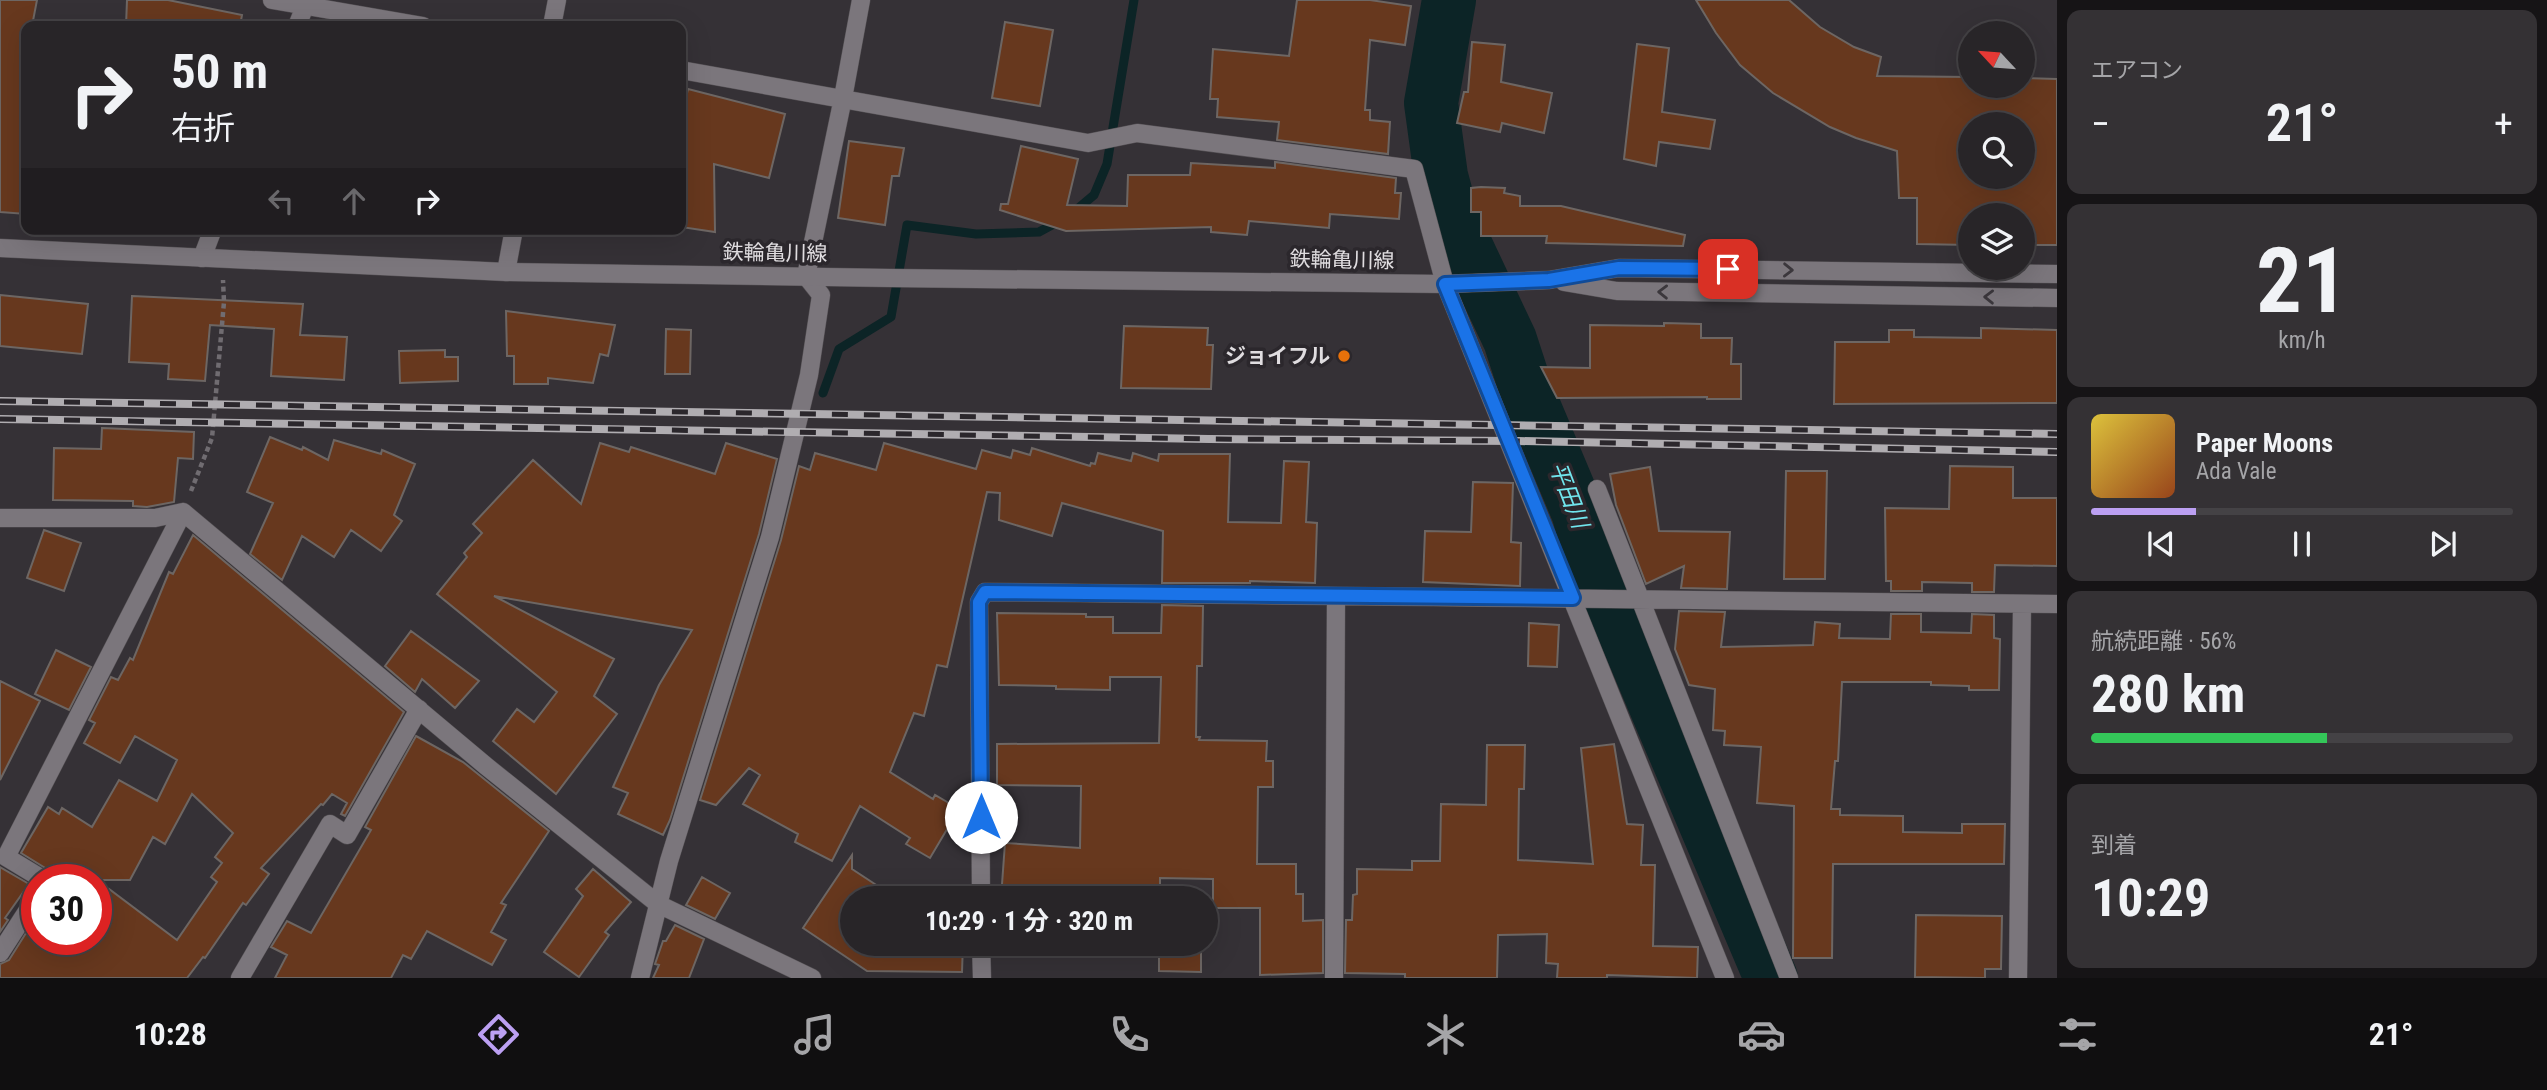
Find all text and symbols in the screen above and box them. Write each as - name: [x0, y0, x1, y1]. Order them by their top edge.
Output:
- north arrow: [1958, 21, 2035, 98]
- map controls: [1958, 21, 2035, 280]
- text: 50 m: [171, 43, 268, 100]
- icon: right: [56, 49, 147, 140]
- text: エアコン: [2091, 57, 2183, 84]
- text: 21°: [2266, 93, 2338, 154]
- text: −: [2091, 102, 2110, 146]
- text: +: [2494, 102, 2513, 146]
- text: 右折: [171, 109, 235, 147]
- button: search: [1958, 112, 2035, 189]
- icon: left: [262, 182, 300, 220]
- icon: ahead: [335, 182, 373, 220]
- icon: right: [408, 182, 446, 220]
- button: layers: [1958, 203, 2035, 280]
- text: 21: [2256, 228, 2348, 334]
- pin: [1698, 239, 1758, 299]
- street label: 鉄輪亀川線: [722, 240, 828, 266]
- street label: 鉄輪亀川線: [1289, 247, 1395, 273]
- icon: arrive: [1709, 250, 1747, 288]
- one-way arrow: [1783, 262, 1793, 278]
- one-way arrow: [1658, 284, 1668, 300]
- one-way arrow: [1983, 289, 1994, 305]
- text: km/h: [2278, 327, 2326, 354]
- place label: ジョイフル: [1225, 344, 1330, 368]
- marker: ジョイフル: [1336, 348, 1352, 364]
- text: Paper Moons: [2196, 428, 2333, 458]
- water label: 平田川: [1544, 458, 1595, 535]
- text: Ada Vale: [2196, 458, 2276, 485]
- icon: previous: [2142, 525, 2180, 563]
- icon: pause: [2283, 525, 2321, 563]
- icon: next: [2424, 525, 2462, 563]
- text: 航続距離 · 56%: [2091, 628, 2236, 655]
- text: 280 km: [2091, 664, 2245, 725]
- position arrow: [944, 780, 1018, 854]
- text: 到着: [2091, 832, 2137, 859]
- speed limit sign: 30: [21, 864, 112, 955]
- text: 10:29: [2091, 868, 2210, 929]
- text: 10:29 · 1 分 · 320 m: [925, 906, 1133, 936]
- icon: directions: [474, 1010, 523, 1059]
- icon: music: [790, 1010, 839, 1059]
- icon: phone: [1105, 1010, 1154, 1059]
- icon: climate: [1421, 1010, 1470, 1059]
- icon: car: [1737, 1010, 1786, 1059]
- icon: filters: [2053, 1010, 2102, 1059]
- text: 10:28: [133, 1015, 207, 1053]
- text: 21°: [2369, 1015, 2414, 1053]

